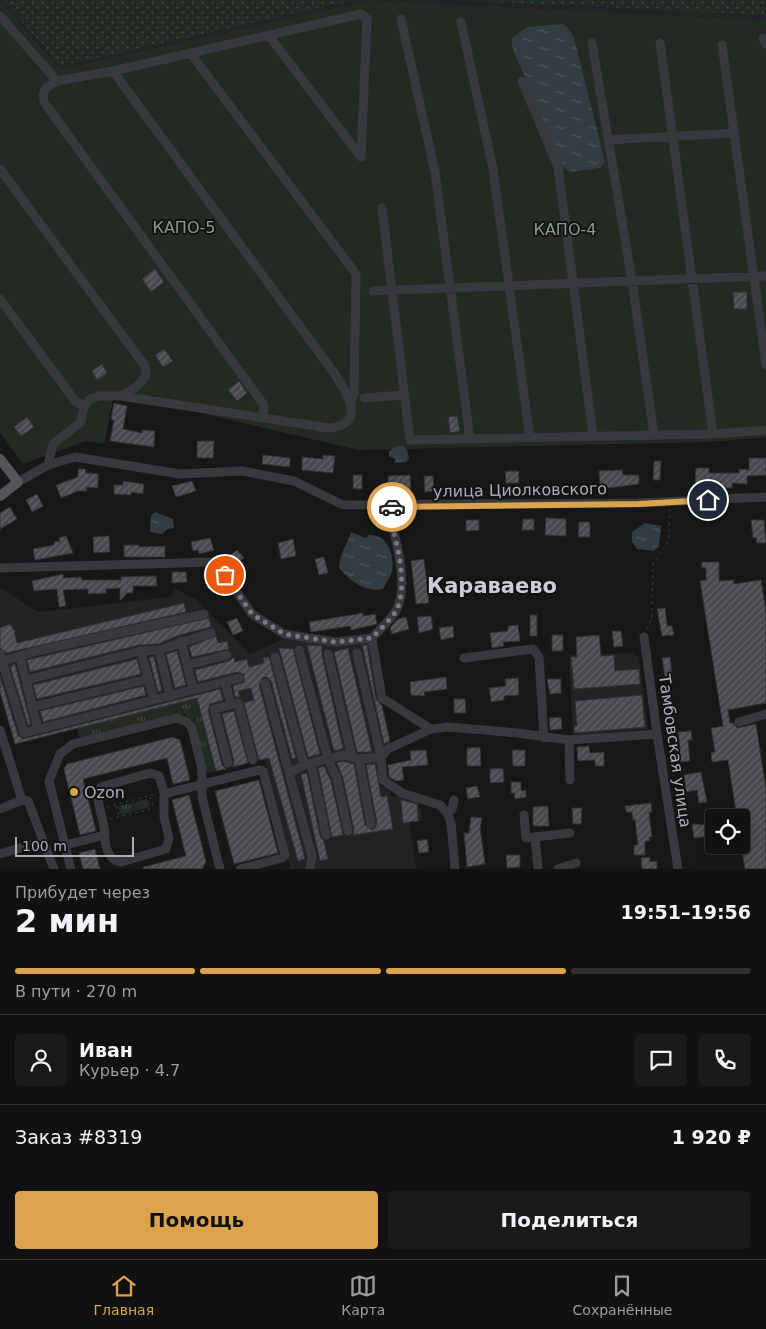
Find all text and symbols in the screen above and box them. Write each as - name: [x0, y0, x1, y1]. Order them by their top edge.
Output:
- park label: КАПО-5: [153, 218, 215, 237]
- park label: КАПО-4: [534, 220, 596, 239]
- street label: улица Циолковского: [433, 479, 607, 501]
- pin: [687, 479, 729, 521]
- courier: [367, 482, 417, 532]
- icon: home: [694, 486, 722, 514]
- icon: car: [378, 493, 406, 521]
- pin: [204, 554, 246, 596]
- icon: bag: [211, 561, 239, 589]
- district label: Караваево: [427, 574, 557, 598]
- street label: Тамбовская улица: [655, 672, 695, 829]
- place label: Ozon: [84, 783, 125, 802]
- marker: Ozon: [68, 786, 80, 798]
- map controls: [705, 809, 750, 854]
- button: locate: [705, 809, 750, 854]
- scale bar: [15, 834, 134, 857]
- text: 100 m: [22, 838, 67, 854]
- text: Прибудет через: [15, 883, 150, 902]
- text: 19:51–19:56: [621, 901, 751, 923]
- text: 2 мин: [15, 902, 119, 940]
- text: В пути · 270 m: [15, 982, 137, 1001]
- button: person: [15, 1034, 67, 1086]
- button: chat: [635, 1034, 687, 1086]
- button: phone: [699, 1034, 751, 1086]
- text: Иван: [79, 1039, 133, 1061]
- text: Курьер · 4.7: [79, 1061, 180, 1080]
- text: Заказ #8319: [15, 1126, 142, 1148]
- text: 1 920 ₽: [672, 1126, 751, 1148]
- button: Помощь: [15, 1191, 378, 1249]
- button: Поделиться: [388, 1191, 751, 1249]
- tab: Главная: [94, 1272, 154, 1318]
- tab: Карта: [341, 1272, 385, 1318]
- tab: Сохранённые: [573, 1272, 672, 1318]

